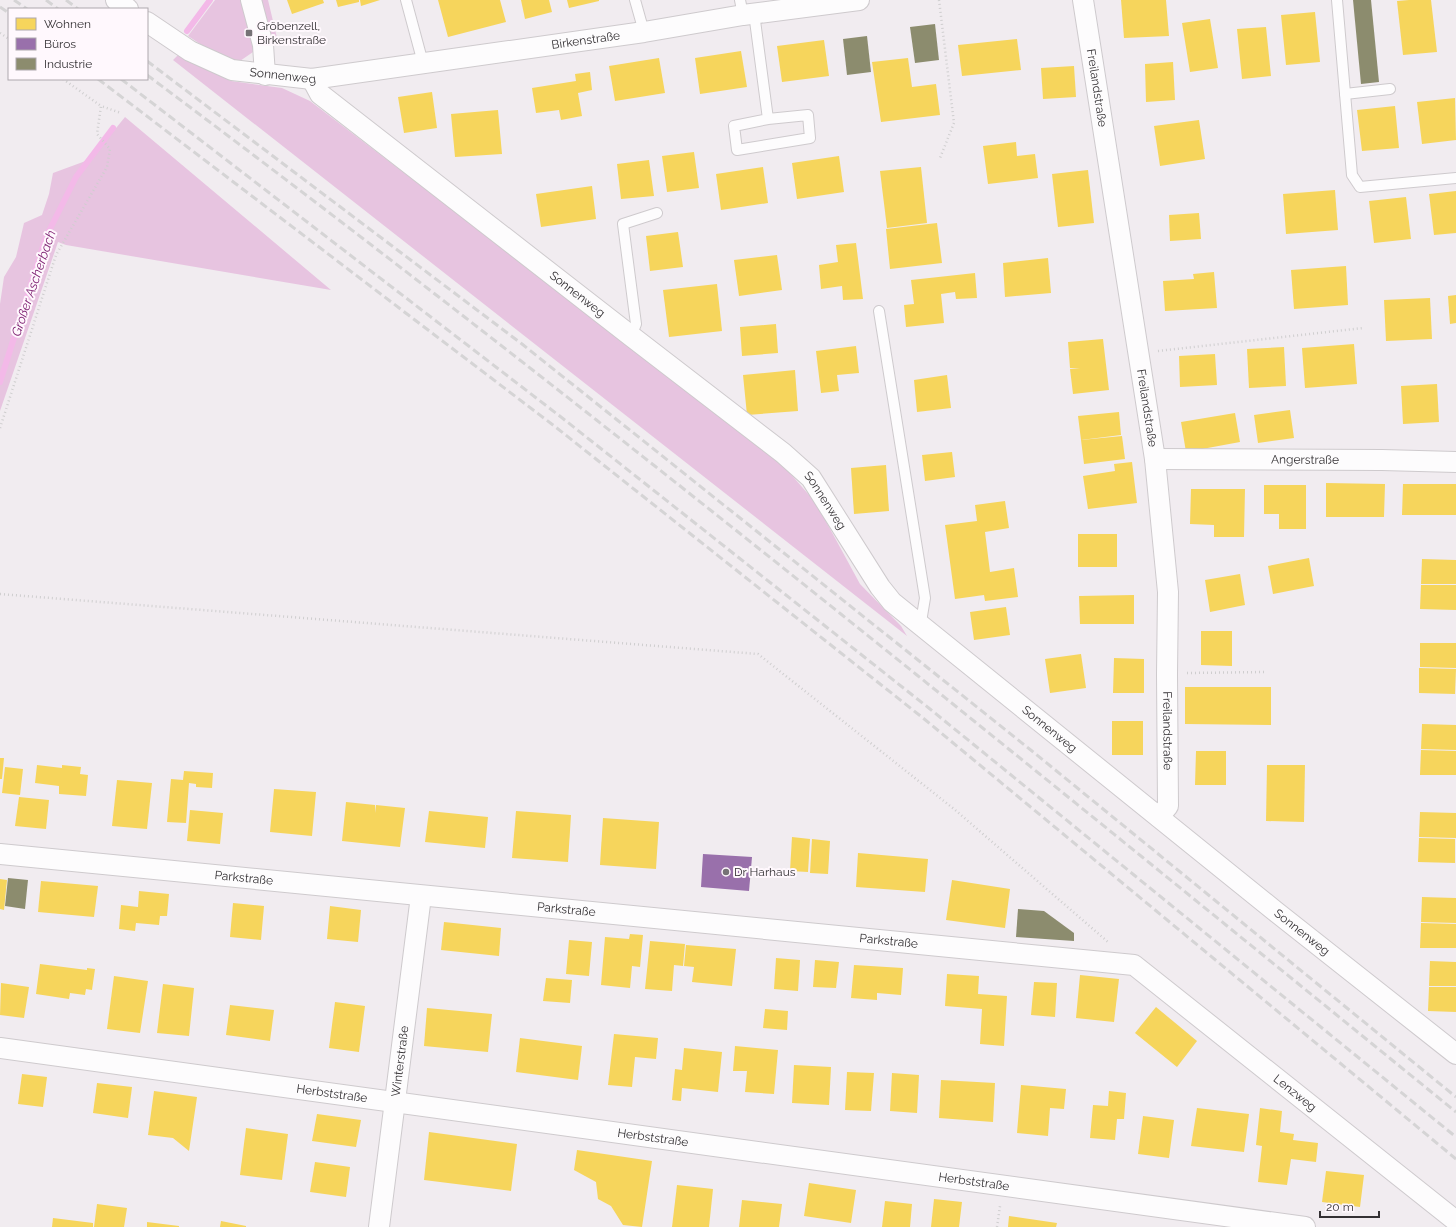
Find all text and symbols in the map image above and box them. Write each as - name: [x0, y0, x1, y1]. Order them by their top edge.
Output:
- legend: [8, 8, 148, 80]
- text: Wohnen: [44, 17, 91, 31]
- place label: Gröbenzell, Birkenstraße: [257, 19, 326, 47]
- marker: Gröbenzell, Birkenstraße: [244, 28, 254, 38]
- street label: Birkenstraße: [551, 28, 621, 52]
- text: Büros: [44, 37, 76, 51]
- street label: Freilandstraße: [1084, 48, 1110, 128]
- text: Industrie: [44, 57, 92, 71]
- street label: Sonnenweg: [249, 65, 317, 86]
- water label: Großer Ascherbach: [8, 228, 59, 338]
- street label: Sonnenweg: [547, 268, 608, 320]
- street label: Freilandstraße: [1134, 368, 1160, 448]
- street label: Angerstraße: [1271, 453, 1339, 467]
- street label: Sonnenweg: [801, 468, 849, 532]
- street label: Freilandstraße: [1160, 691, 1175, 770]
- street label: Sonnenweg: [1019, 703, 1080, 755]
- place label: Dr Harhaus: [734, 865, 796, 879]
- marker: Dr Harhaus: [721, 867, 731, 877]
- street label: Parkstraße: [214, 868, 274, 888]
- street label: Parkstraße: [536, 900, 596, 919]
- street label: Sonnenweg: [1272, 906, 1332, 958]
- street label: Parkstraße: [859, 931, 919, 951]
- street label: Winterstraße: [389, 1025, 411, 1098]
- street label: Lenzweg: [1271, 1072, 1319, 1114]
- street label: Herbststraße: [296, 1082, 368, 1105]
- street label: Herbststraße: [617, 1126, 689, 1149]
- street label: Herbststraße: [938, 1170, 1010, 1193]
- scale bar: [1320, 1193, 1379, 1219]
- text: 20 m: [1326, 1200, 1354, 1214]

